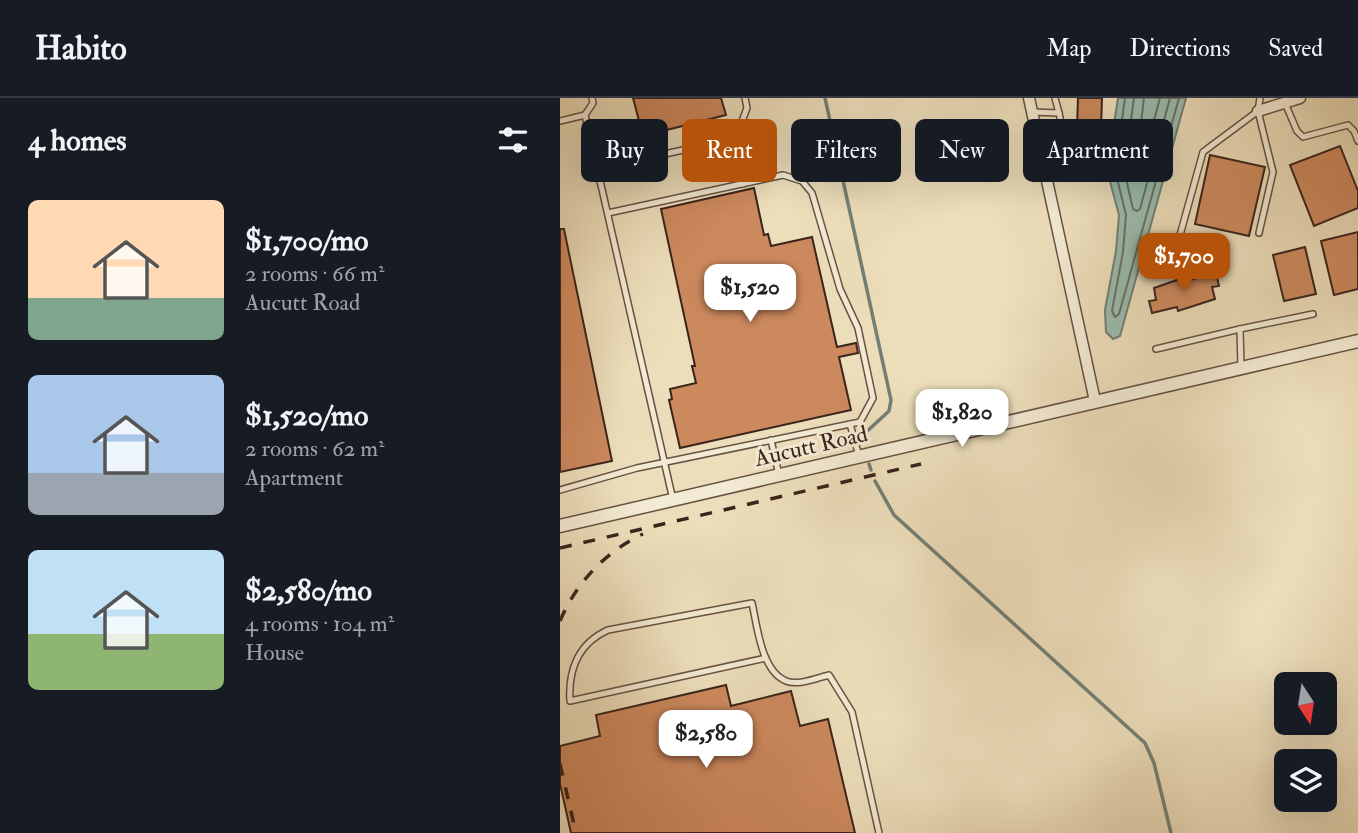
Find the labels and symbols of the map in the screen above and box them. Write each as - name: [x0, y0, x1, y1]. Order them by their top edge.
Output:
- pin: $1,700: [1127, 234, 1241, 293]
- pin: $1,520: [693, 264, 807, 324]
- pin: $1,820: [905, 390, 1019, 449]
- street label: Aucutt Road: [751, 419, 870, 473]
- north arrow: [1274, 672, 1337, 735]
- pin: $2,580: [649, 710, 763, 770]

